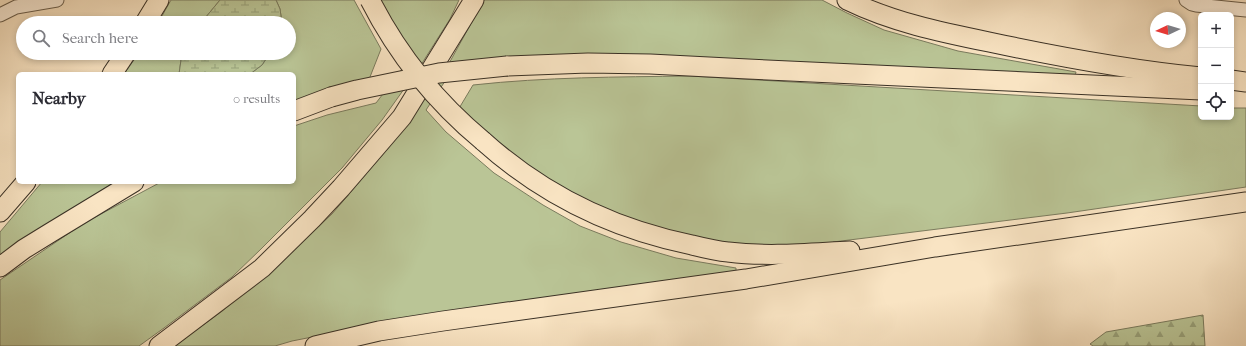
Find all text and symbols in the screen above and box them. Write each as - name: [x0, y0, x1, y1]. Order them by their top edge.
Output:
- north arrow: [1150, 12, 1186, 48]
- map controls: [1198, 12, 1234, 120]
- button: +: [1198, 12, 1234, 48]
- search box: [16, 16, 296, 60]
- icon: search: [30, 27, 52, 49]
- text: Search here: [62, 29, 138, 47]
- button: −: [1198, 48, 1234, 84]
- button: locate: [1198, 84, 1234, 120]
- text: Nearby: [32, 88, 86, 108]
- text: 0 results: [233, 91, 280, 106]

